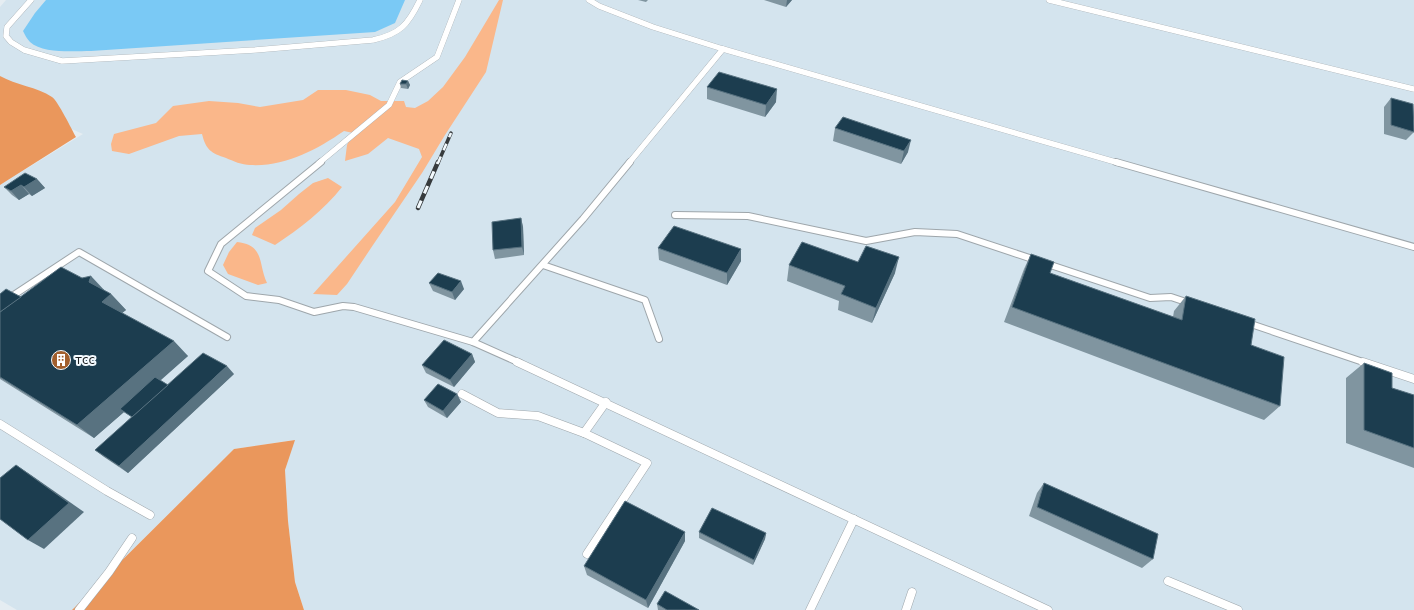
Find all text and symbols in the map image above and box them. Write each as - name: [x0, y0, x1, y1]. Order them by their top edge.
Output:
- building icon: тсс: [50, 349, 72, 371]
- place label: тсс: [75, 353, 95, 367]

